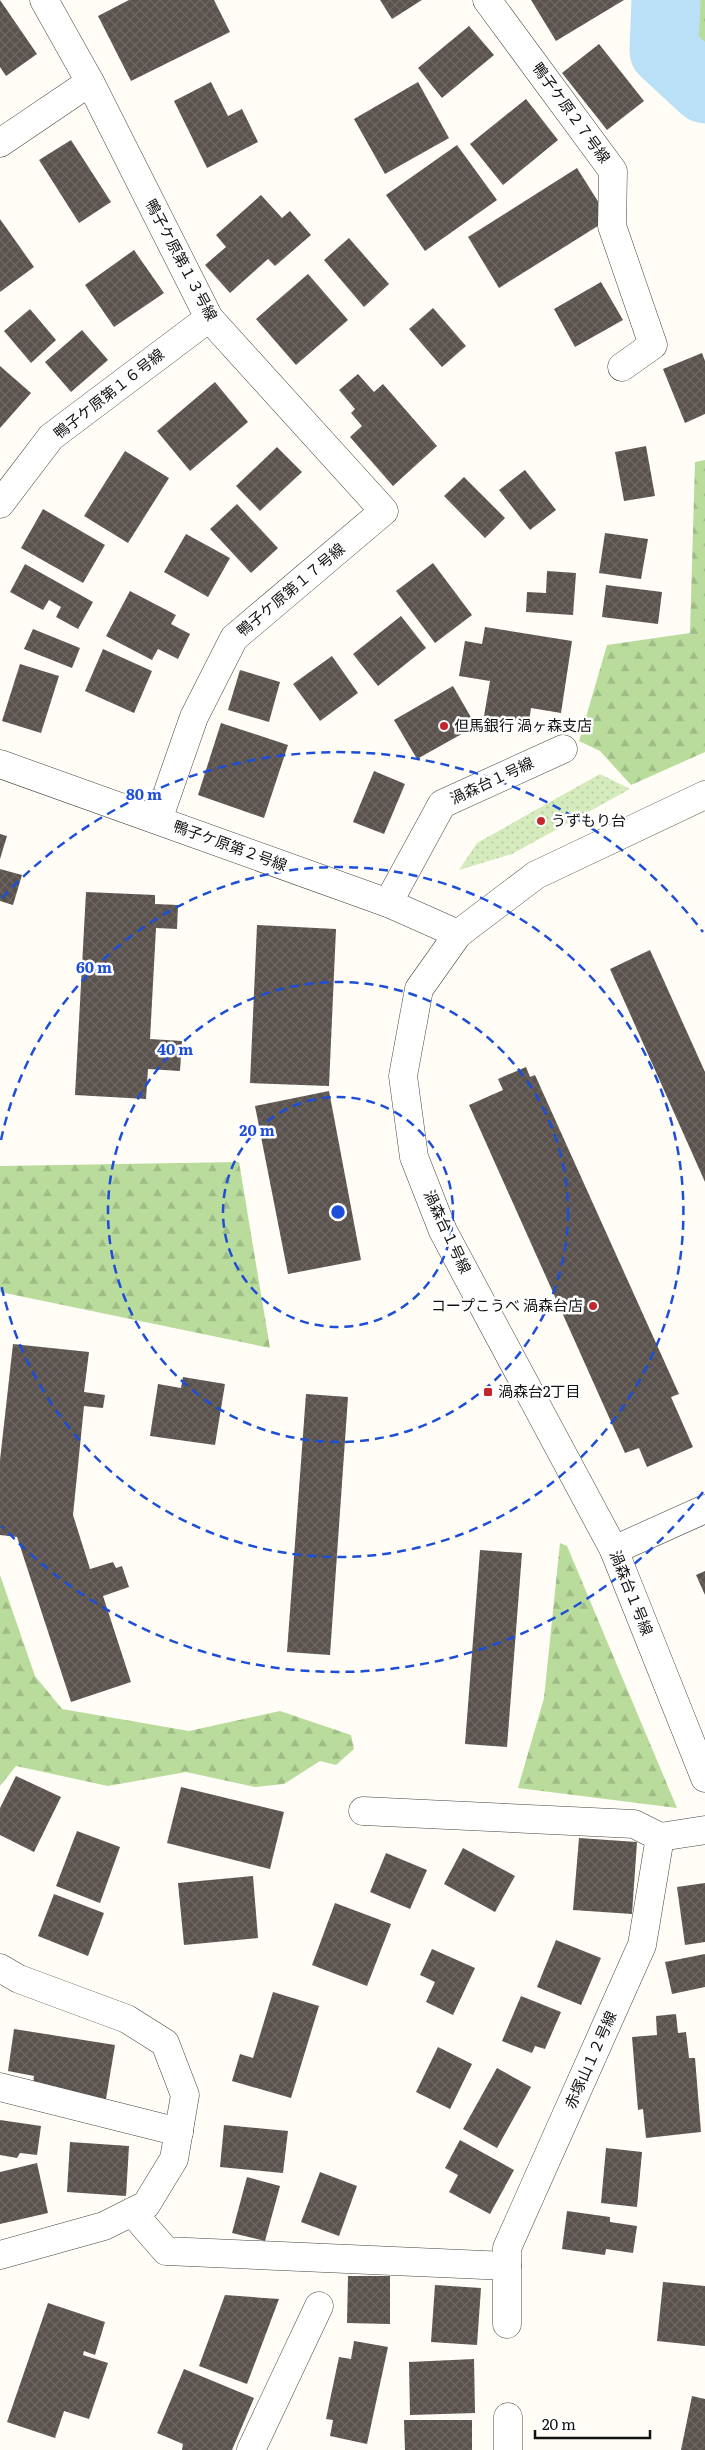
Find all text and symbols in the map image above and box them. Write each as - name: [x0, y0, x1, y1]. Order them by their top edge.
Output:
- street label: 鴨子ケ原２７号線: [528, 57, 617, 167]
- street label: 鴨子ケ原第１３号線: [140, 194, 224, 324]
- street label: 鴨子ケ原第１６号線: [48, 342, 168, 443]
- street label: 鴨子ケ原第１７号線: [231, 537, 349, 641]
- place label: 但馬銀行 渦ヶ森支店: [454, 713, 592, 736]
- marker: 但馬銀行 渦ヶ森支店: [438, 720, 450, 732]
- street label: 渦森台１号線: [446, 750, 537, 809]
- text: 80 m: [126, 782, 162, 805]
- place label: うずもり台: [551, 808, 626, 831]
- street label: 鴨子ケ原第２号線: [170, 813, 291, 876]
- marker: うずもり台: [535, 815, 547, 827]
- text: 60 m: [76, 955, 112, 978]
- text: 40 m: [157, 1037, 193, 1060]
- text: 20 m: [239, 1118, 275, 1141]
- street label: 渦森台１号線: [419, 1186, 478, 1277]
- centre of rings: [329, 1203, 347, 1221]
- place label: コープこうべ 渦森台店: [431, 1293, 583, 1316]
- marker: コープこうべ 渦森台店: [587, 1300, 599, 1312]
- place label: 渦森台2丁目: [498, 1379, 581, 1402]
- marker: 渦森台2丁目: [482, 1386, 494, 1398]
- street label: 渦森台１号線: [605, 1546, 660, 1638]
- street label: 赤塚山１２号線: [558, 2007, 621, 2112]
- scale bar: [535, 2408, 650, 2440]
- text: 20 m: [542, 2412, 576, 2435]

